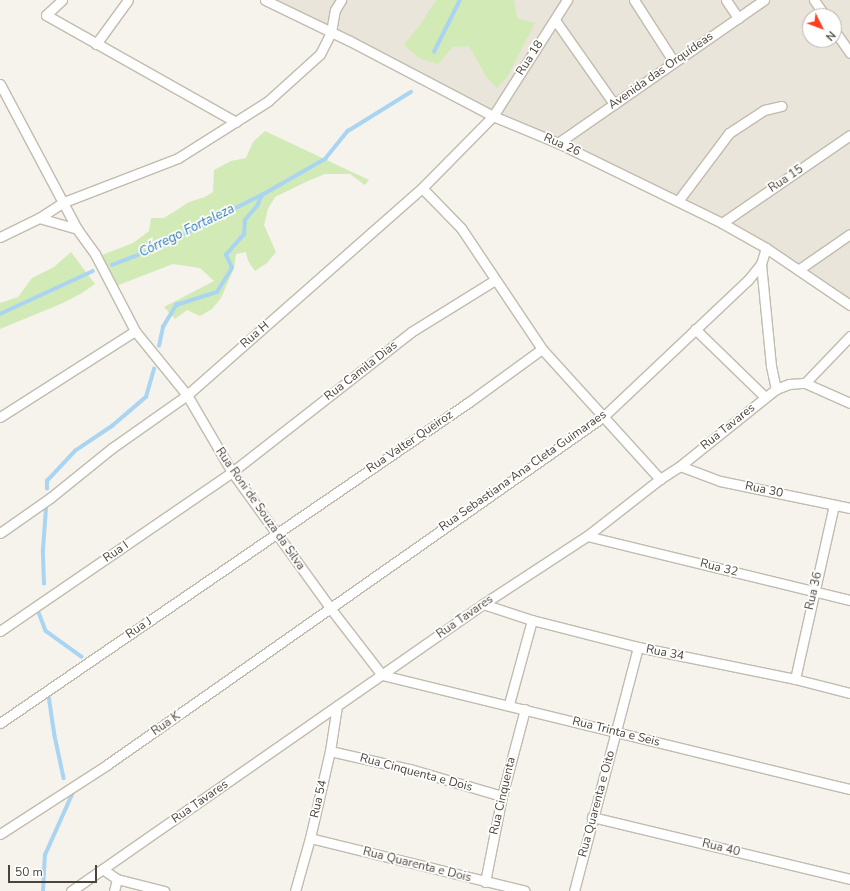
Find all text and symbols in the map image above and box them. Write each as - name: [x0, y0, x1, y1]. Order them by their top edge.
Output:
- north arrow: [802, 8, 842, 48]
- text: N: [822, 28, 839, 44]
- street label: Avenida das Orquídeas: [606, 29, 716, 113]
- street label: Rua 18: [513, 38, 547, 78]
- street label: Rua 26: [541, 131, 583, 159]
- street label: Rua 15: [766, 162, 806, 196]
- water label: Córrego Fortaleza: [137, 201, 237, 261]
- street label: Rua H: [238, 319, 272, 351]
- street label: Rua Camila Dias: [322, 338, 400, 404]
- street label: Rua Tavares: [698, 401, 758, 453]
- street label: Rua Valter Queiroz: [364, 408, 456, 476]
- street label: Rua Sebastiana Ana Cleta Guimaraes: [437, 408, 609, 534]
- street label: Rua Roni de Souza da Silva: [212, 445, 308, 573]
- street label: Rua 30: [744, 479, 784, 501]
- street label: Rua I: [101, 538, 131, 566]
- street label: Rua 32: [699, 556, 739, 580]
- street label: Rua 36: [803, 571, 825, 611]
- street label: Rua Tavares: [434, 592, 496, 642]
- street label: Rua J: [123, 614, 155, 642]
- street label: Rua 34: [645, 642, 685, 664]
- street label: Rua K: [149, 709, 183, 739]
- street label: Rua Trinta e Seis: [571, 714, 661, 750]
- street label: Rua Quarenta e Oito: [576, 749, 618, 859]
- street label: Rua Cinquenta e Dois: [358, 751, 474, 795]
- street label: Rua Cinquenta: [487, 756, 519, 836]
- street label: Rua Tavares: [169, 777, 231, 827]
- street label: Rua 54: [308, 779, 330, 819]
- street label: Rua 40: [701, 836, 741, 860]
- street label: Rua Quarenta e Dois: [361, 845, 473, 885]
- scale bar: [10, 857, 99, 883]
- text: 50 m: [15, 864, 43, 880]

